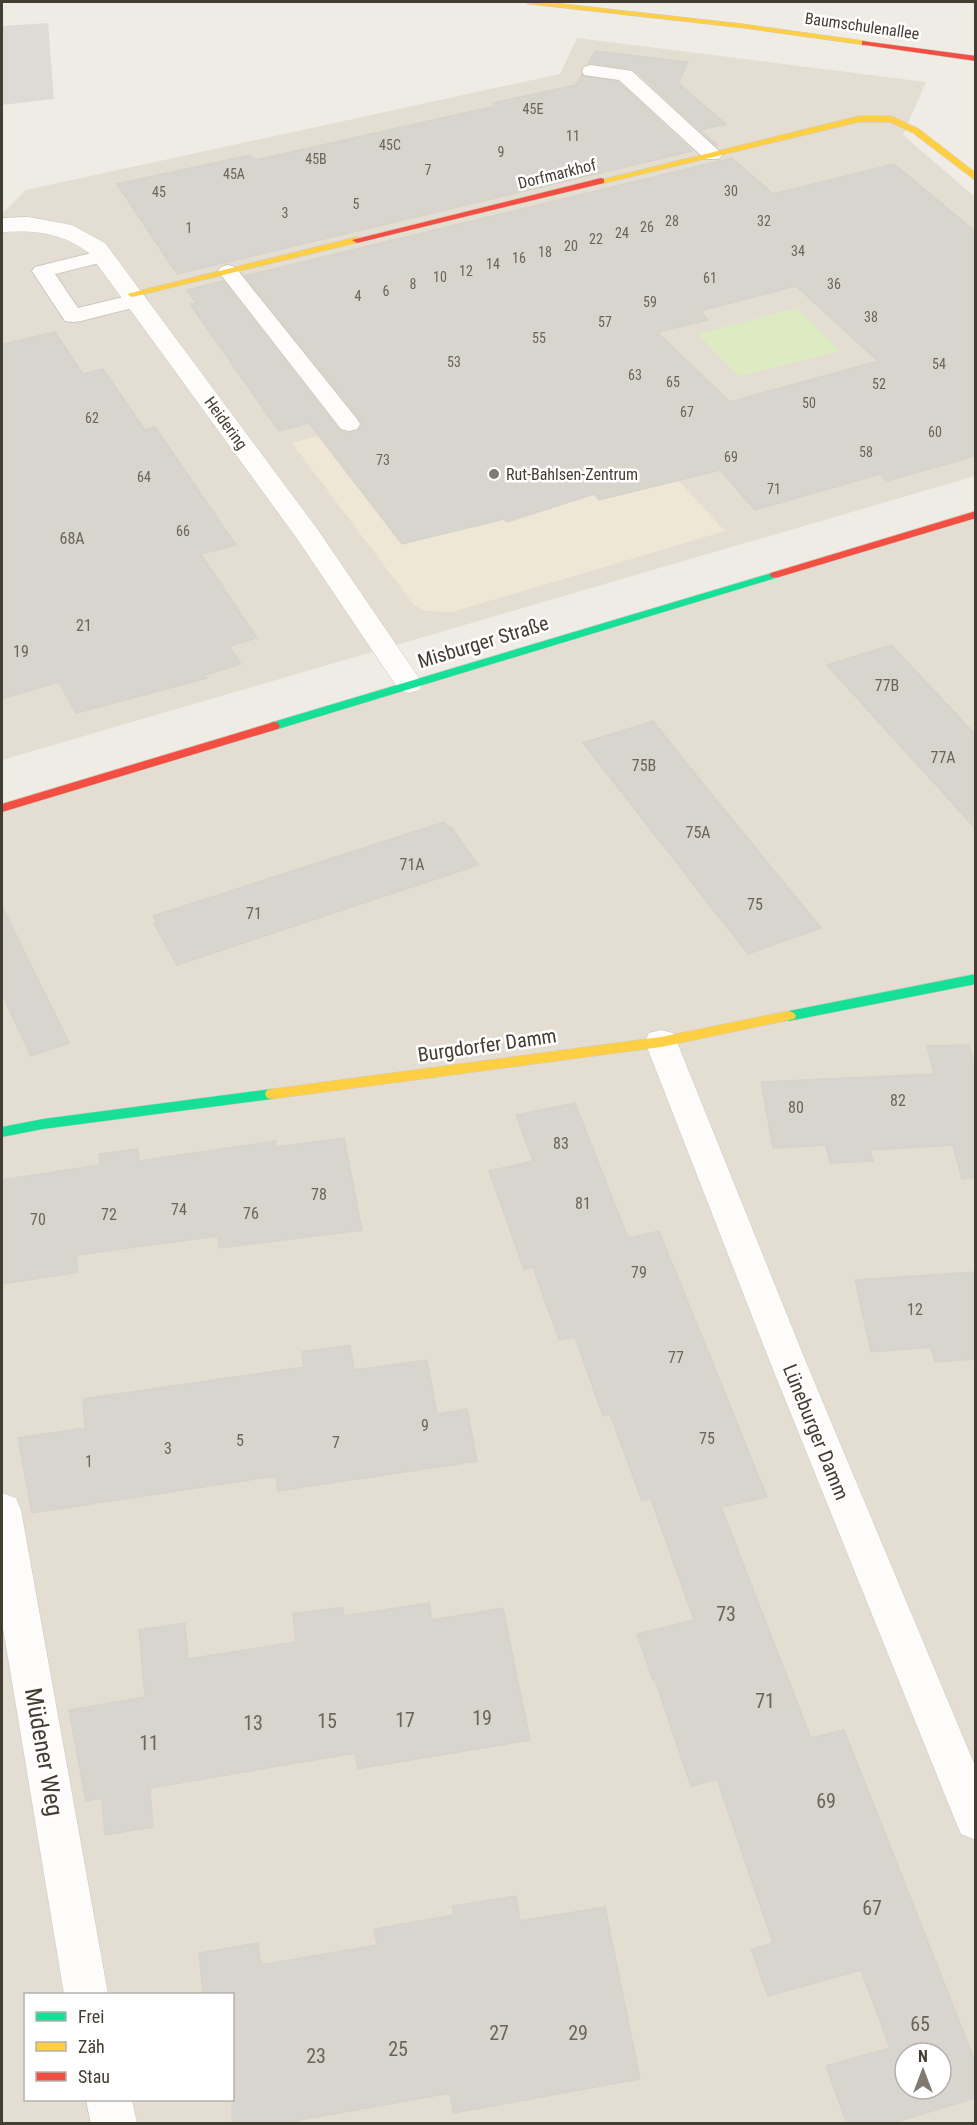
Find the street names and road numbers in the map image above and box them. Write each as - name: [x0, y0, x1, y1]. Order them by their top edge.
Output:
- street label: Baumschulenallee: [804, 9, 920, 43]
- street label: Dorfmarkhof: [516, 155, 598, 193]
- street label: Heidering: [200, 393, 252, 453]
- street label: Misburger Straße: [415, 611, 551, 673]
- street label: Burgdorfer Damm: [416, 1023, 558, 1067]
- street label: Lüneburger Damm: [778, 1361, 854, 1503]
- street label: Müdener Weg: [19, 1686, 69, 1818]

